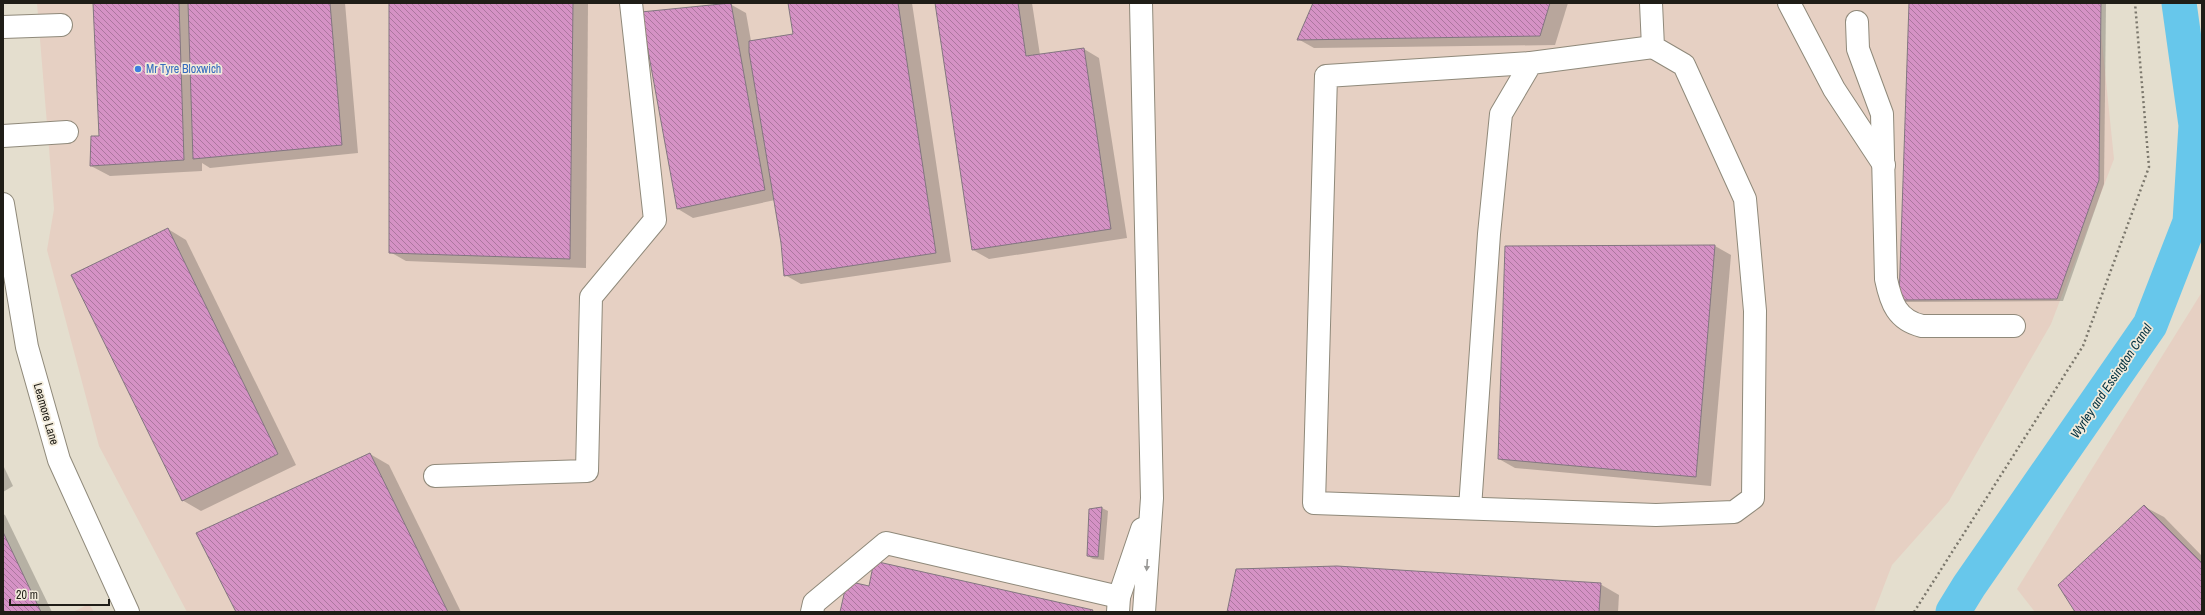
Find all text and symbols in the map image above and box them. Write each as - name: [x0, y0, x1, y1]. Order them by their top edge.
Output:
- place label: Mr Tyre Bloxwich: [146, 61, 221, 77]
- marker: Mr Tyre Bloxwich: [133, 64, 143, 74]
- water label: Wyrley and Essington Canal: [2066, 320, 2156, 441]
- street label: Leamore Lane: [30, 381, 62, 447]
- one-way arrow: [1144, 559, 1151, 571]
- scale bar: [10, 581, 109, 607]
- text: 20 m: [16, 587, 38, 603]

